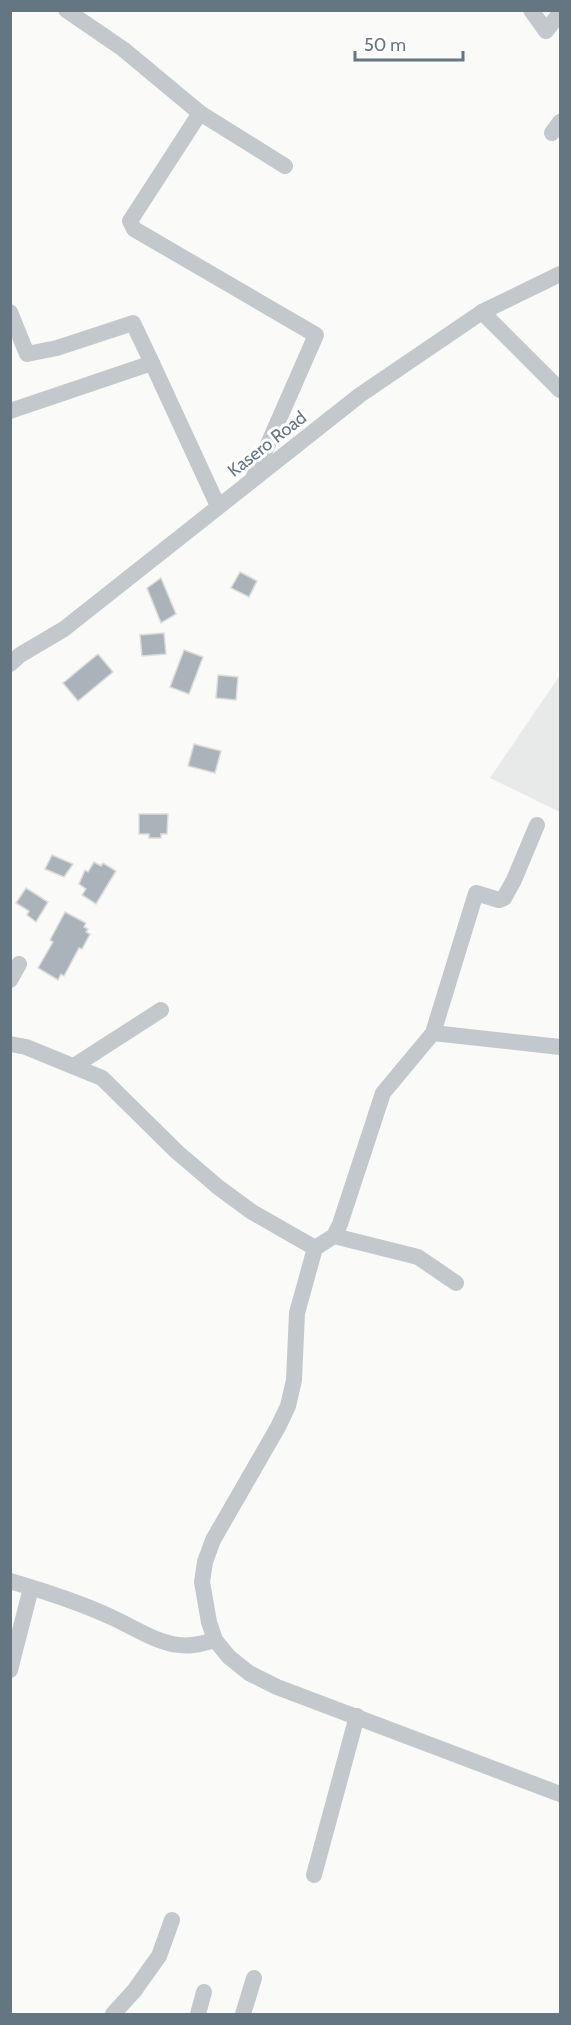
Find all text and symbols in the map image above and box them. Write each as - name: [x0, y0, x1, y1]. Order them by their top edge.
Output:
- scale bar: [355, 24, 463, 62]
- text: 50 m: [364, 34, 406, 56]
- street label: Kasero Road: [223, 406, 311, 482]

